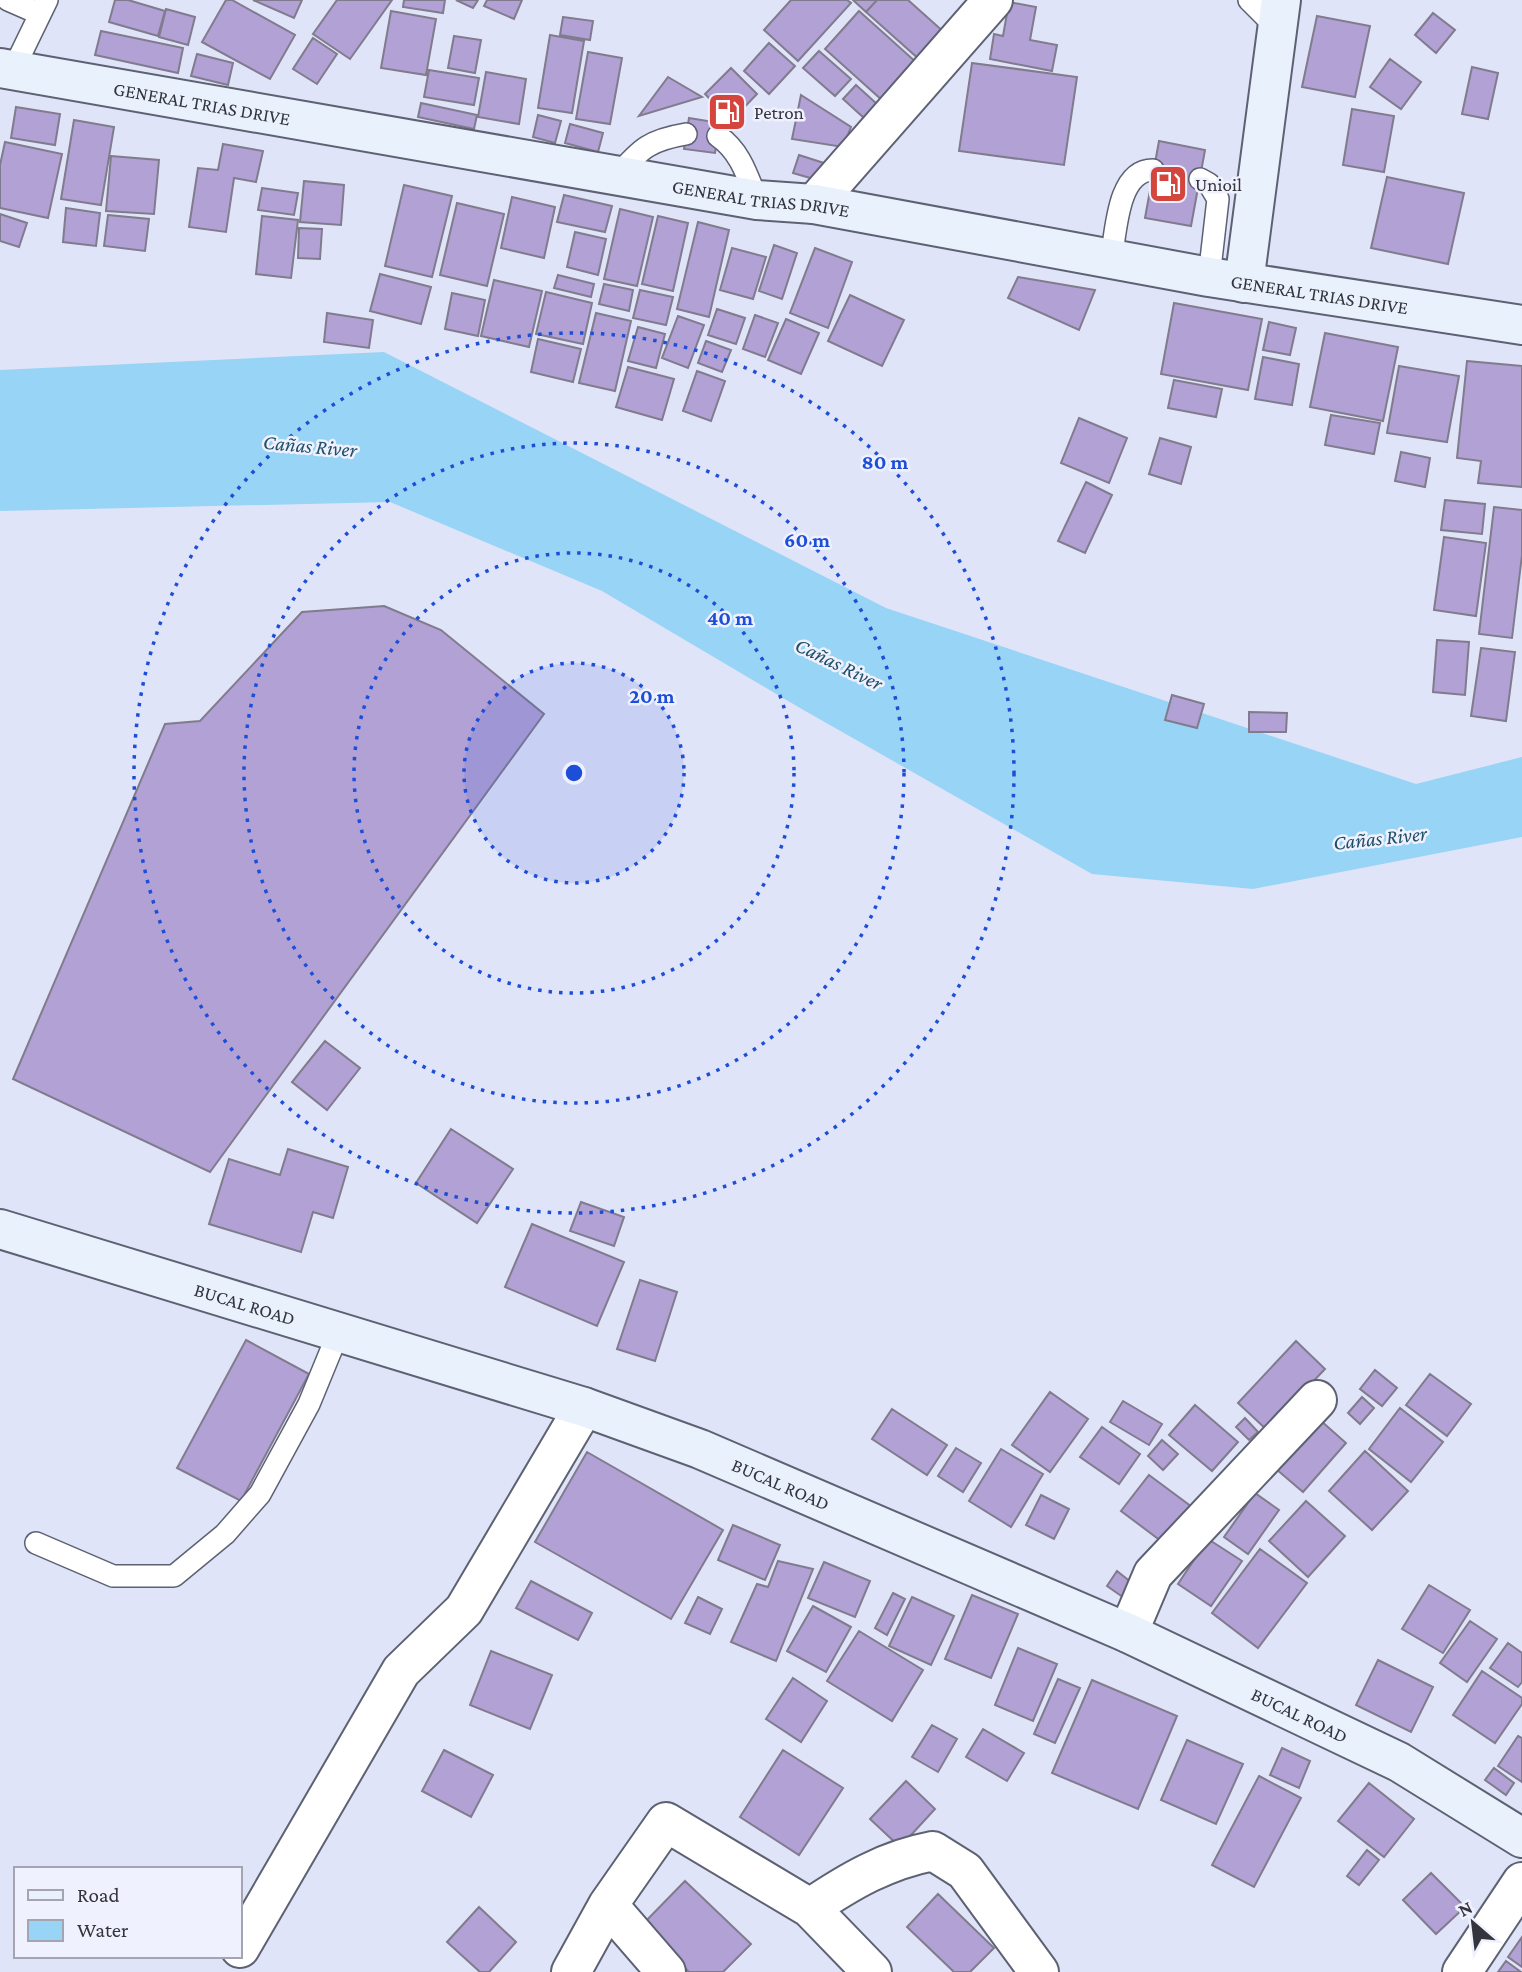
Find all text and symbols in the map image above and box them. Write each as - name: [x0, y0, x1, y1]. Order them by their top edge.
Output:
- street label: GENERAL TRIAS DRIVE: [112, 78, 292, 129]
- fuel station icon: Petron: [706, 91, 748, 133]
- place label: Petron: [754, 102, 804, 123]
- fuel station icon: Unioil: [1147, 163, 1189, 205]
- place label: Unioil: [1195, 174, 1242, 195]
- street label: GENERAL TRIAS DRIVE: [670, 175, 851, 221]
- street label: GENERAL TRIAS DRIVE: [1229, 270, 1409, 318]
- water label: Cañas River: [262, 430, 359, 462]
- text: 80 m: [862, 450, 909, 474]
- text: 60 m: [784, 528, 830, 552]
- text: 40 m: [707, 606, 753, 630]
- water label: Cañas River: [791, 633, 887, 696]
- text: 20 m: [629, 684, 675, 708]
- centre of rings: [562, 761, 586, 785]
- water label: Cañas River: [1332, 821, 1429, 855]
- street label: BUCAL ROAD: [192, 1279, 298, 1329]
- street label: BUCAL ROAD: [729, 1454, 833, 1514]
- street label: BUCAL ROAD: [1248, 1683, 1351, 1747]
- legend: [14, 1867, 242, 1958]
- text: Road: [77, 1883, 120, 1907]
- north arrow: [1438, 1888, 1508, 1958]
- text: N: [1455, 1896, 1476, 1921]
- text: Water: [77, 1918, 129, 1942]

